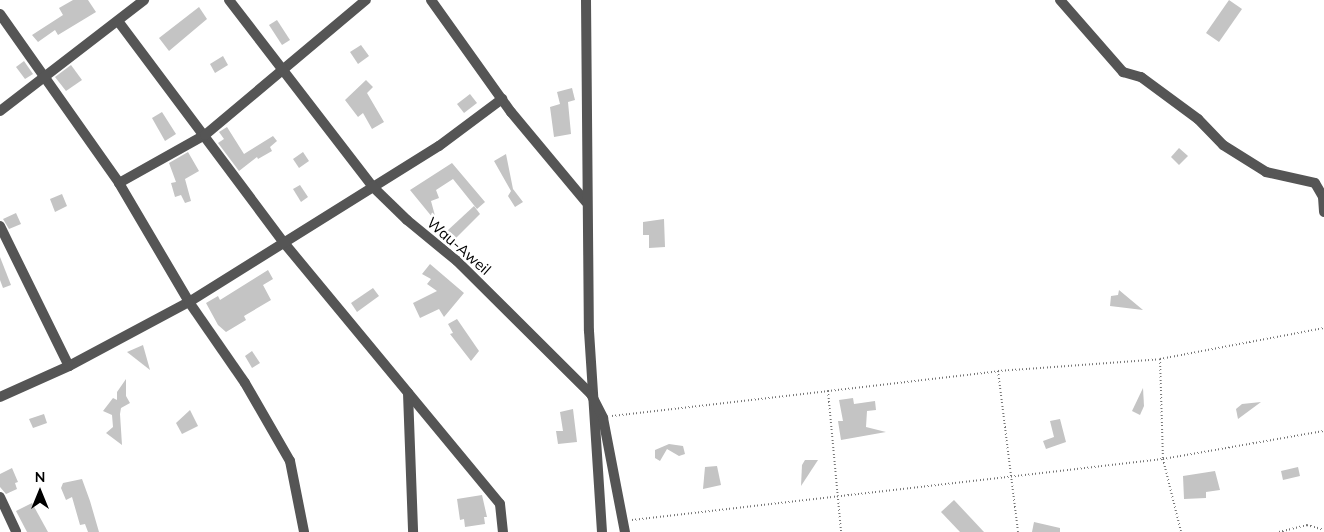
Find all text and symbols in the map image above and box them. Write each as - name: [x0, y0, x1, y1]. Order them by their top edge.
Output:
- street label: Wau-Aweil: [423, 213, 495, 279]
- north arrow: [15, 467, 65, 517]
- text: N: [35, 468, 45, 486]

